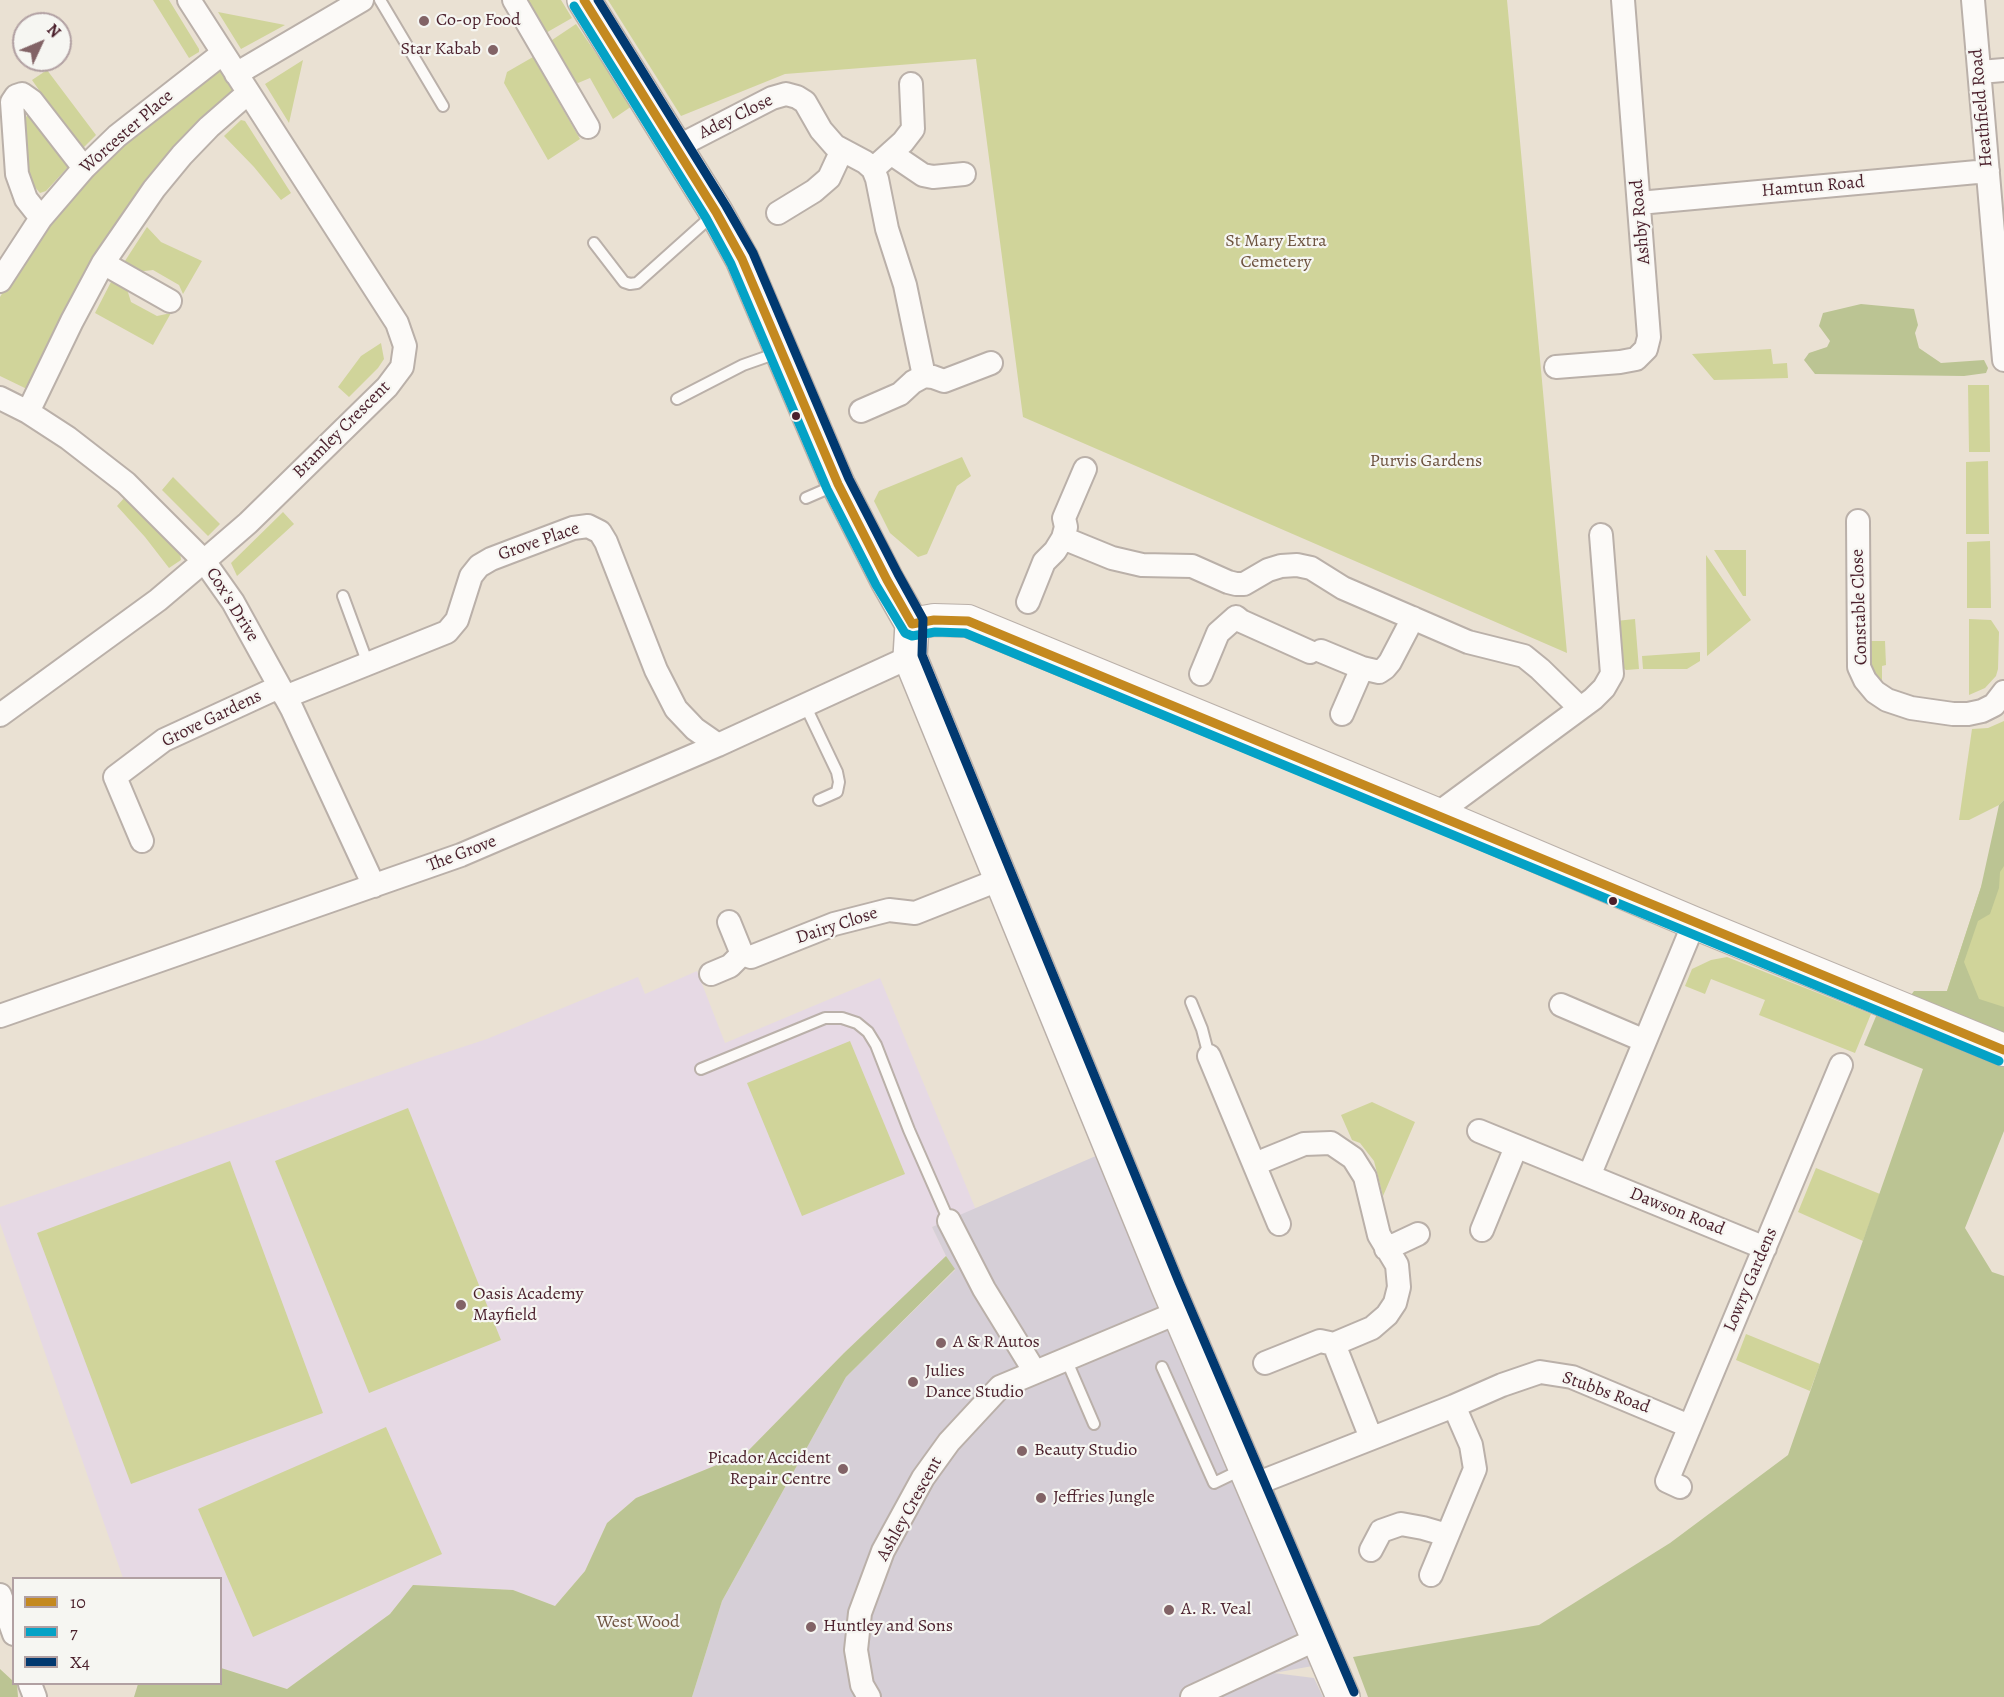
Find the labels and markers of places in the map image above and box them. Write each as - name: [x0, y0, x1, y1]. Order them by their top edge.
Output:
- place label: Co-op Food: [436, 10, 521, 32]
- marker: Co-op Food: [417, 14, 431, 28]
- place label: Star Kabab: [400, 39, 481, 61]
- marker: Star Kabab: [486, 43, 500, 57]
- unlabelled marker: [790, 410, 802, 422]
- unlabelled marker: [1607, 895, 1619, 907]
- place label: Oasis Academy Mayfield: [473, 1284, 583, 1326]
- marker: Oasis Academy Mayfield: [454, 1298, 468, 1312]
- place label: A & R Autos: [953, 1332, 1040, 1354]
- marker: A & R Autos: [934, 1336, 948, 1350]
- place label: Julies Dance Studio: [925, 1361, 1024, 1404]
- marker: Julies Dance Studio: [906, 1375, 920, 1389]
- place label: Beauty Studio: [1034, 1440, 1137, 1462]
- marker: Beauty Studio: [1015, 1444, 1029, 1458]
- place label: Picador Accident Repair Centre: [707, 1448, 831, 1490]
- marker: Picador Accident Repair Centre: [836, 1462, 850, 1476]
- place label: Jeffries Jungle: [1053, 1487, 1155, 1509]
- marker: Jeffries Jungle: [1034, 1491, 1048, 1505]
- place label: A. R. Veal: [1181, 1599, 1251, 1621]
- marker: A. R. Veal: [1162, 1603, 1176, 1617]
- place label: Huntley and Sons: [823, 1616, 953, 1638]
- marker: Huntley and Sons: [804, 1620, 818, 1634]

